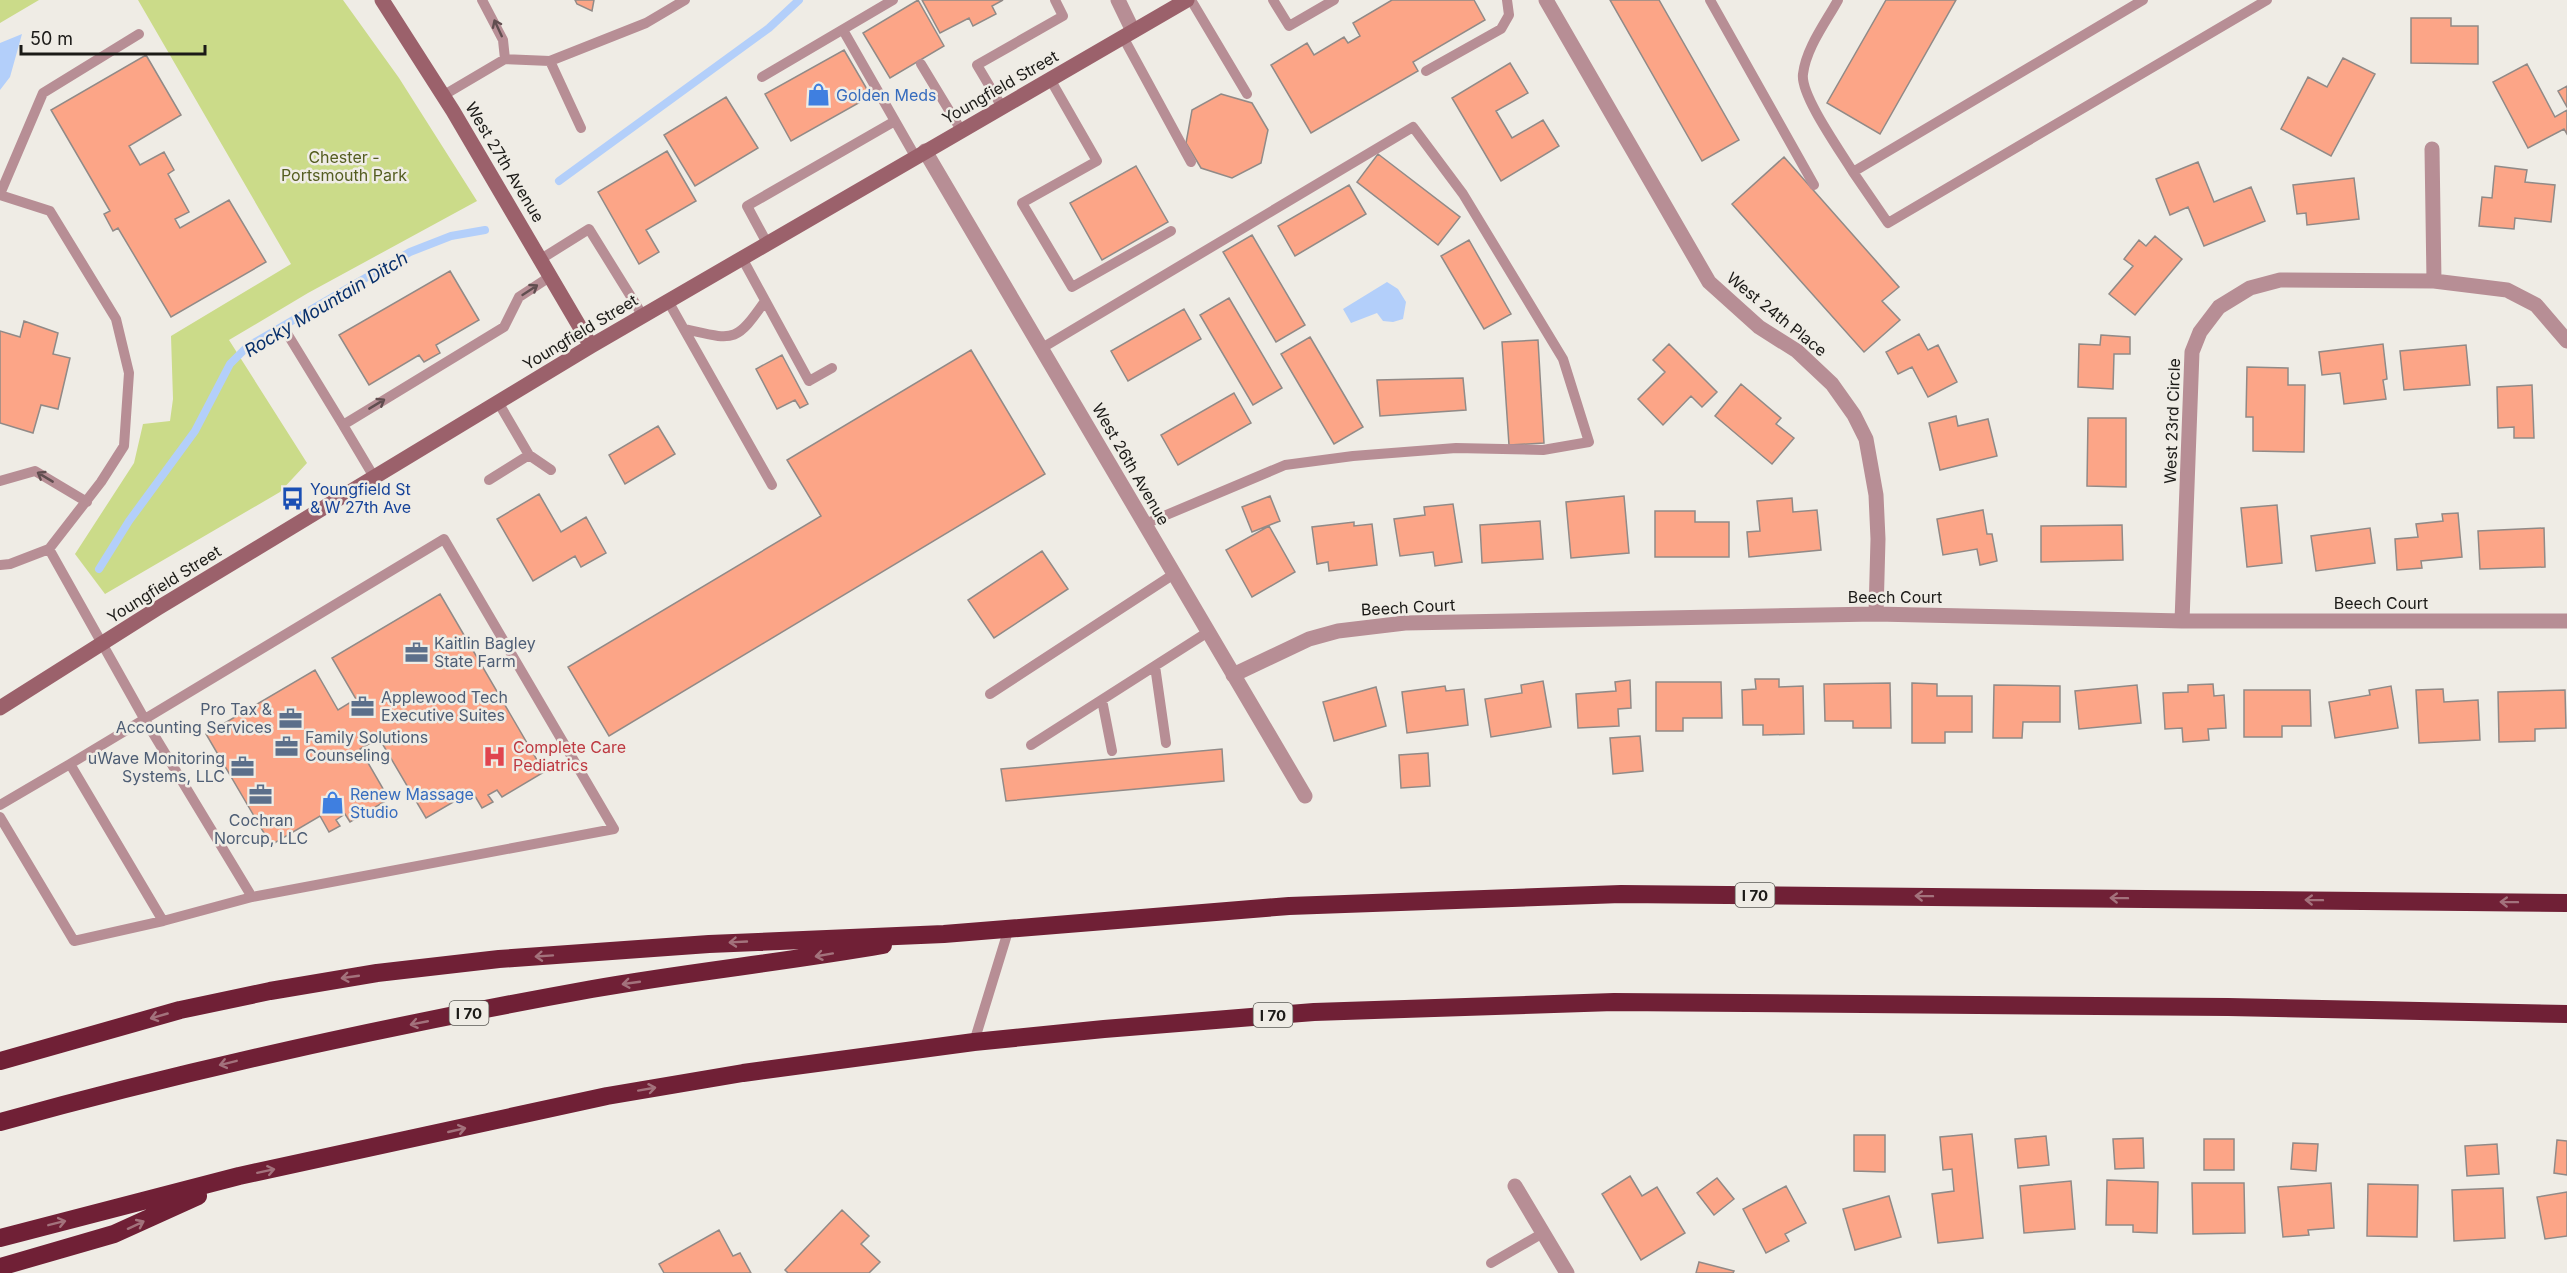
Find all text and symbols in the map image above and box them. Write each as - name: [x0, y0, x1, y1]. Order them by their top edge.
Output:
- scale bar: [21, 18, 206, 56]
- one-way arrow: [491, 19, 503, 37]
- text: 50 m: [30, 28, 73, 49]
- street label: Youngfield Street: [939, 46, 1061, 128]
- shop icon: Golden Meds: [805, 82, 831, 108]
- place label: Golden Meds: [836, 85, 937, 105]
- street label: West 27th Avenue: [461, 98, 549, 226]
- park label: Chester - Portsmouth Park: [281, 147, 407, 185]
- water label: Rocky Mountain Ditch: [241, 247, 411, 361]
- street label: West 24th Place: [1723, 268, 1831, 360]
- one-way arrow: [521, 284, 538, 296]
- street label: Youngfield Street: [519, 290, 641, 374]
- street label: West 23rd Circle: [2160, 358, 2184, 484]
- one-way arrow: [368, 398, 385, 410]
- street label: West 26th Avenue: [1088, 399, 1174, 529]
- one-way arrow: [37, 470, 54, 482]
- place label: Youngfield St & W 27th Ave: [310, 479, 411, 517]
- bus stop icon: Youngfield St & W 27th Ave: [279, 485, 305, 511]
- street label: Youngfield Street: [103, 541, 225, 627]
- street label: Beech Court: [1848, 587, 1942, 607]
- street label: Beech Court: [2334, 593, 2428, 613]
- street label: Beech Court: [1360, 595, 1456, 619]
- place label: Kaitlin Bagley State Farm: [434, 633, 536, 671]
- office icon: Kaitlin Bagley State Farm: [403, 639, 429, 665]
- place label: Applewood Tech Executive Suites: [381, 687, 508, 725]
- office icon: Applewood Tech Executive Suites: [350, 693, 376, 719]
- place label: Pro Tax & Accounting Services: [116, 699, 273, 737]
- office icon: Pro Tax & Accounting Services: [277, 705, 303, 731]
- place label: Family Solutions Counseling: [305, 727, 428, 765]
- office icon: Family Solutions Counseling: [274, 733, 300, 759]
- place label: Complete Care Pediatrics: [513, 737, 626, 775]
- hospital icon: Complete Care Pediatrics: [482, 743, 508, 769]
- place label: uWave Monitoring Systems, LLC: [88, 748, 225, 786]
- office icon: uWave Monitoring Systems, LLC: [230, 754, 256, 780]
- office icon: Cochran Norcup, LLC: [248, 782, 274, 808]
- place label: Renew Massage Studio: [350, 784, 474, 822]
- shop icon: Renew Massage Studio: [319, 790, 345, 816]
- place label: Cochran Norcup, LLC: [214, 810, 308, 848]
- road number: I 70: [1736, 883, 1774, 907]
- one-way arrow: [1914, 890, 1934, 902]
- one-way arrow: [2109, 892, 2129, 904]
- one-way arrow: [2304, 894, 2324, 906]
- one-way arrow: [2499, 896, 2519, 908]
- one-way arrow: [729, 936, 749, 947]
- one-way arrow: [815, 950, 834, 961]
- one-way arrow: [534, 951, 554, 962]
- one-way arrow: [341, 971, 360, 982]
- one-way arrow: [622, 978, 641, 989]
- road number: I 70: [450, 1001, 488, 1025]
- road number: I 70: [1254, 1003, 1292, 1027]
- one-way arrow: [150, 1011, 169, 1022]
- one-way arrow: [409, 1018, 429, 1029]
- one-way arrow: [219, 1057, 238, 1069]
- one-way arrow: [637, 1083, 657, 1094]
- one-way arrow: [447, 1123, 466, 1135]
- one-way arrow: [256, 1165, 275, 1176]
- one-way arrow: [47, 1217, 66, 1229]
- one-way arrow: [126, 1218, 144, 1230]

